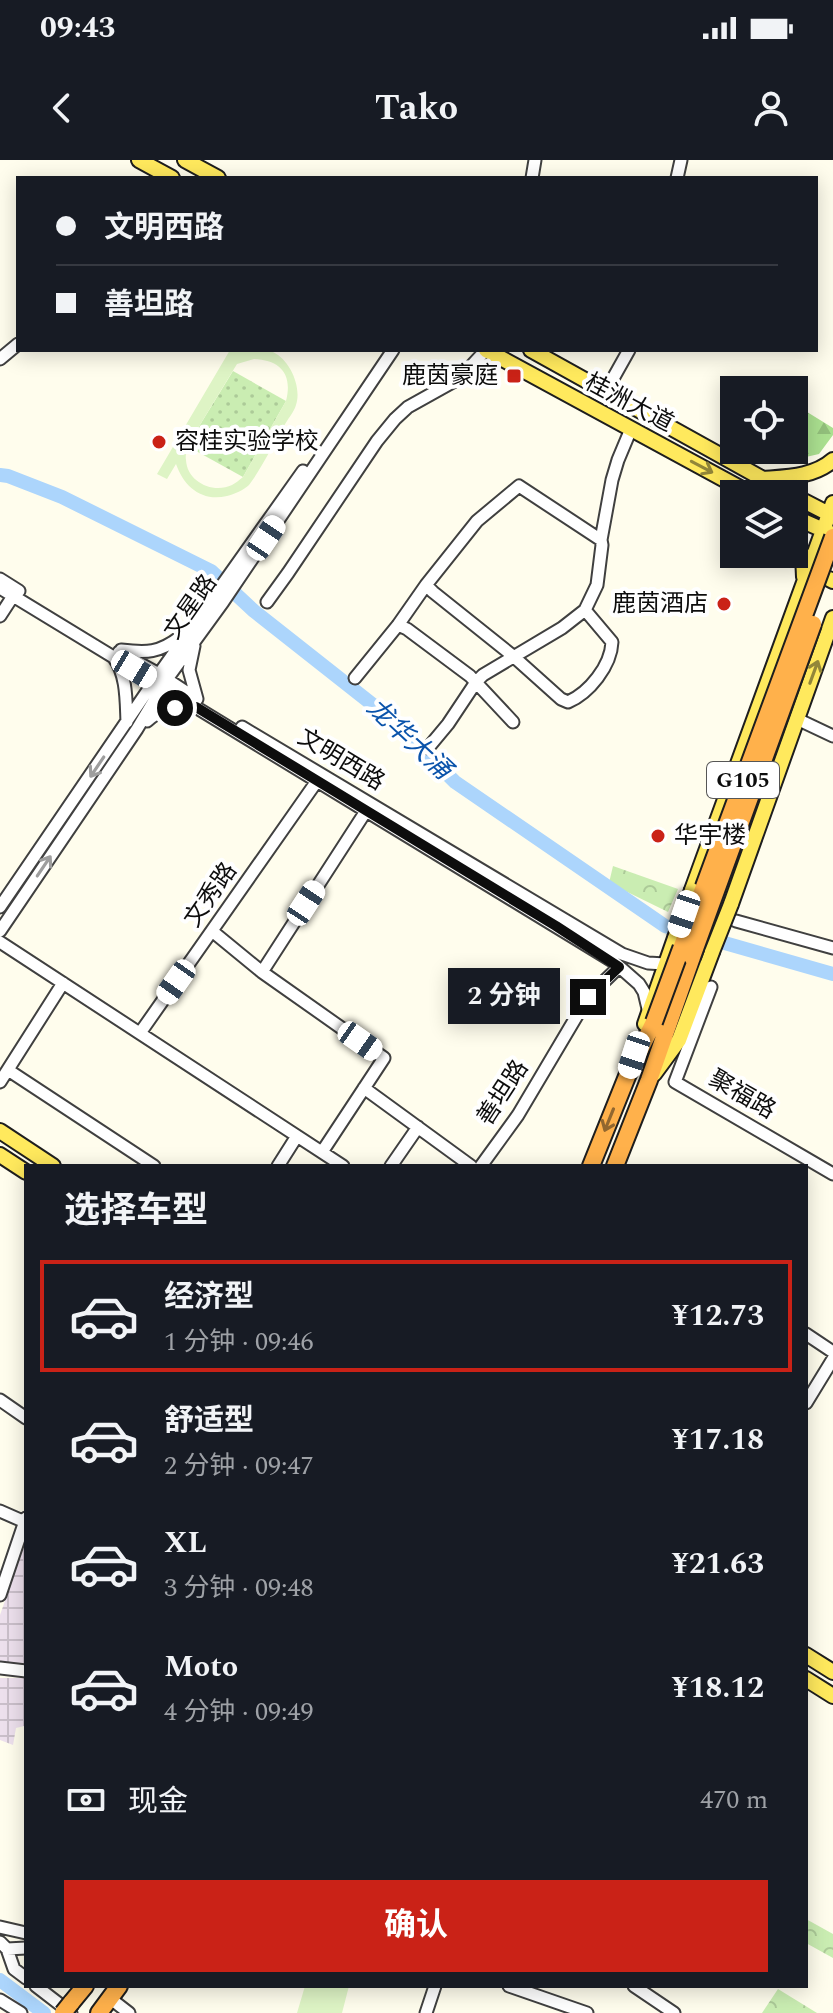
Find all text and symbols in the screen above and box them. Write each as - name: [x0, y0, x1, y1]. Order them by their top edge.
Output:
- text: 09:43: [40, 5, 115, 51]
- text: Tako: [375, 81, 458, 136]
- icon: back: [40, 86, 84, 130]
- icon: person: [749, 86, 793, 130]
- text: 文明西路: [104, 205, 224, 251]
- text: 善坦路: [104, 282, 194, 328]
- place label: 鹿茵豪庭: [402, 358, 498, 394]
- street label: 桂洲大道: [578, 365, 680, 441]
- marker: 鹿茵豪庭: [505, 367, 523, 385]
- map controls: [720, 376, 808, 568]
- button: locate: [720, 376, 808, 464]
- place label: 容桂实验学校: [175, 424, 319, 460]
- marker: 容桂实验学校: [150, 433, 168, 451]
- one-way arrow: [690, 460, 713, 476]
- button: layers: [720, 480, 808, 568]
- car: [243, 511, 289, 565]
- street label: 文星路: [156, 567, 226, 647]
- place label: 鹿茵酒店: [612, 586, 708, 622]
- marker: 鹿茵酒店: [715, 595, 733, 613]
- car: [107, 646, 161, 692]
- one-way arrow: [807, 660, 822, 685]
- water label: 龙华大涌: [357, 689, 463, 791]
- route start: [157, 690, 193, 726]
- street label: 文明西路: [291, 720, 391, 800]
- one-way arrow: [89, 755, 105, 777]
- road number: G105: [707, 762, 779, 798]
- place label: 华宇楼: [674, 818, 746, 854]
- marker: 华宇楼: [649, 827, 667, 845]
- street label: 文秀路: [176, 855, 246, 935]
- one-way arrow: [36, 856, 52, 878]
- car: [283, 876, 329, 930]
- car: [665, 887, 703, 941]
- car: [152, 955, 200, 1009]
- callout: 2 分钟: [448, 969, 560, 1025]
- text: 2 分钟: [467, 976, 541, 1016]
- route end: [570, 979, 606, 1015]
- car: [333, 1017, 387, 1065]
- car: [615, 1028, 653, 1082]
- street label: 善坦路: [468, 1053, 538, 1133]
- street label: 聚福路: [702, 1061, 782, 1129]
- one-way arrow: [601, 1107, 616, 1132]
- text: 选择车型: [64, 1184, 208, 1239]
- text: 经济型: [164, 1274, 254, 1320]
- icon: car: [68, 1280, 140, 1352]
- text: ¥12.73: [672, 1293, 764, 1339]
- text: 1 分钟 · 09:46: [164, 1322, 314, 1362]
- text: 舒适型: [164, 1398, 254, 1444]
- icon: car: [68, 1404, 140, 1476]
- text: ¥17.18: [672, 1417, 764, 1463]
- text: 2 分钟 · 09:47: [164, 1446, 314, 1486]
- text: XL: [164, 1520, 207, 1566]
- icon: car: [68, 1528, 140, 1600]
- text: ¥21.63: [672, 1541, 764, 1587]
- text: 3 分钟 · 09:48: [164, 1568, 314, 1608]
- text: Moto: [164, 1644, 238, 1690]
- icon: car: [68, 1652, 140, 1724]
- text: ¥18.12: [672, 1665, 764, 1711]
- text: 4 分钟 · 09:49: [164, 1692, 314, 1732]
- icon: cash: [64, 1778, 108, 1822]
- text: 现金: [128, 1779, 188, 1825]
- text: 470 m: [700, 1780, 768, 1820]
- button: 确认: [64, 1880, 768, 1972]

